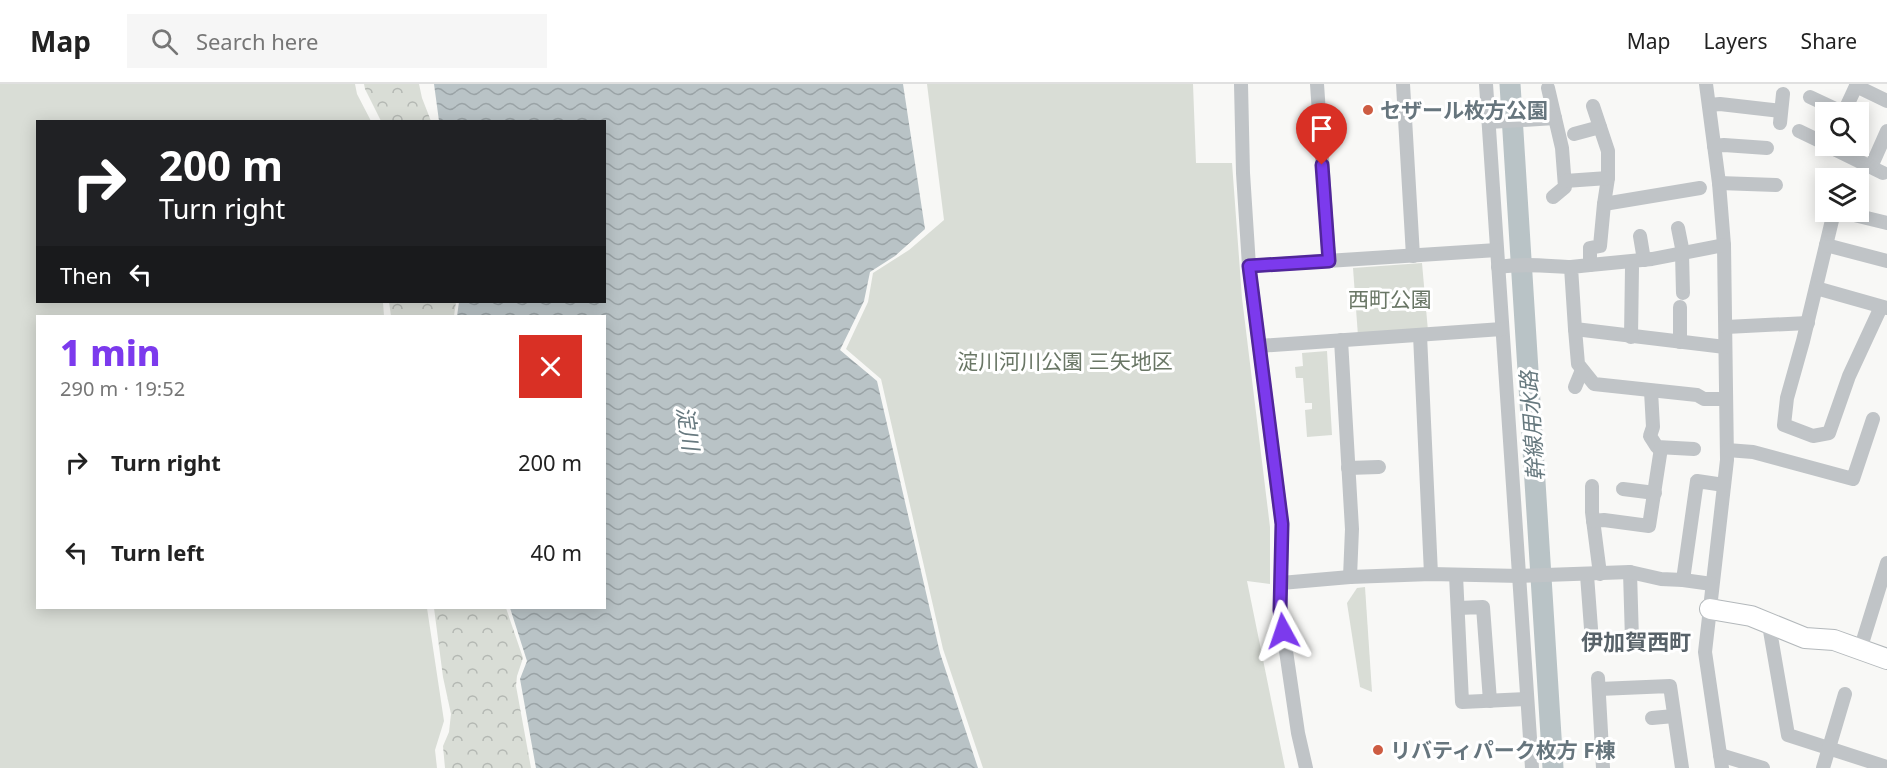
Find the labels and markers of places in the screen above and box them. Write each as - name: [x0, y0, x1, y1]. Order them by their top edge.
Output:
- place label: セザール枚方公園: [1380, 96, 1548, 124]
- pin: [1296, 103, 1347, 165]
- marker: セザール枚方公園: [1361, 103, 1375, 117]
- place label: リバティパーク枚方 F棟: [1390, 736, 1616, 764]
- marker: リバティパーク枚方 F棟: [1371, 743, 1385, 757]

